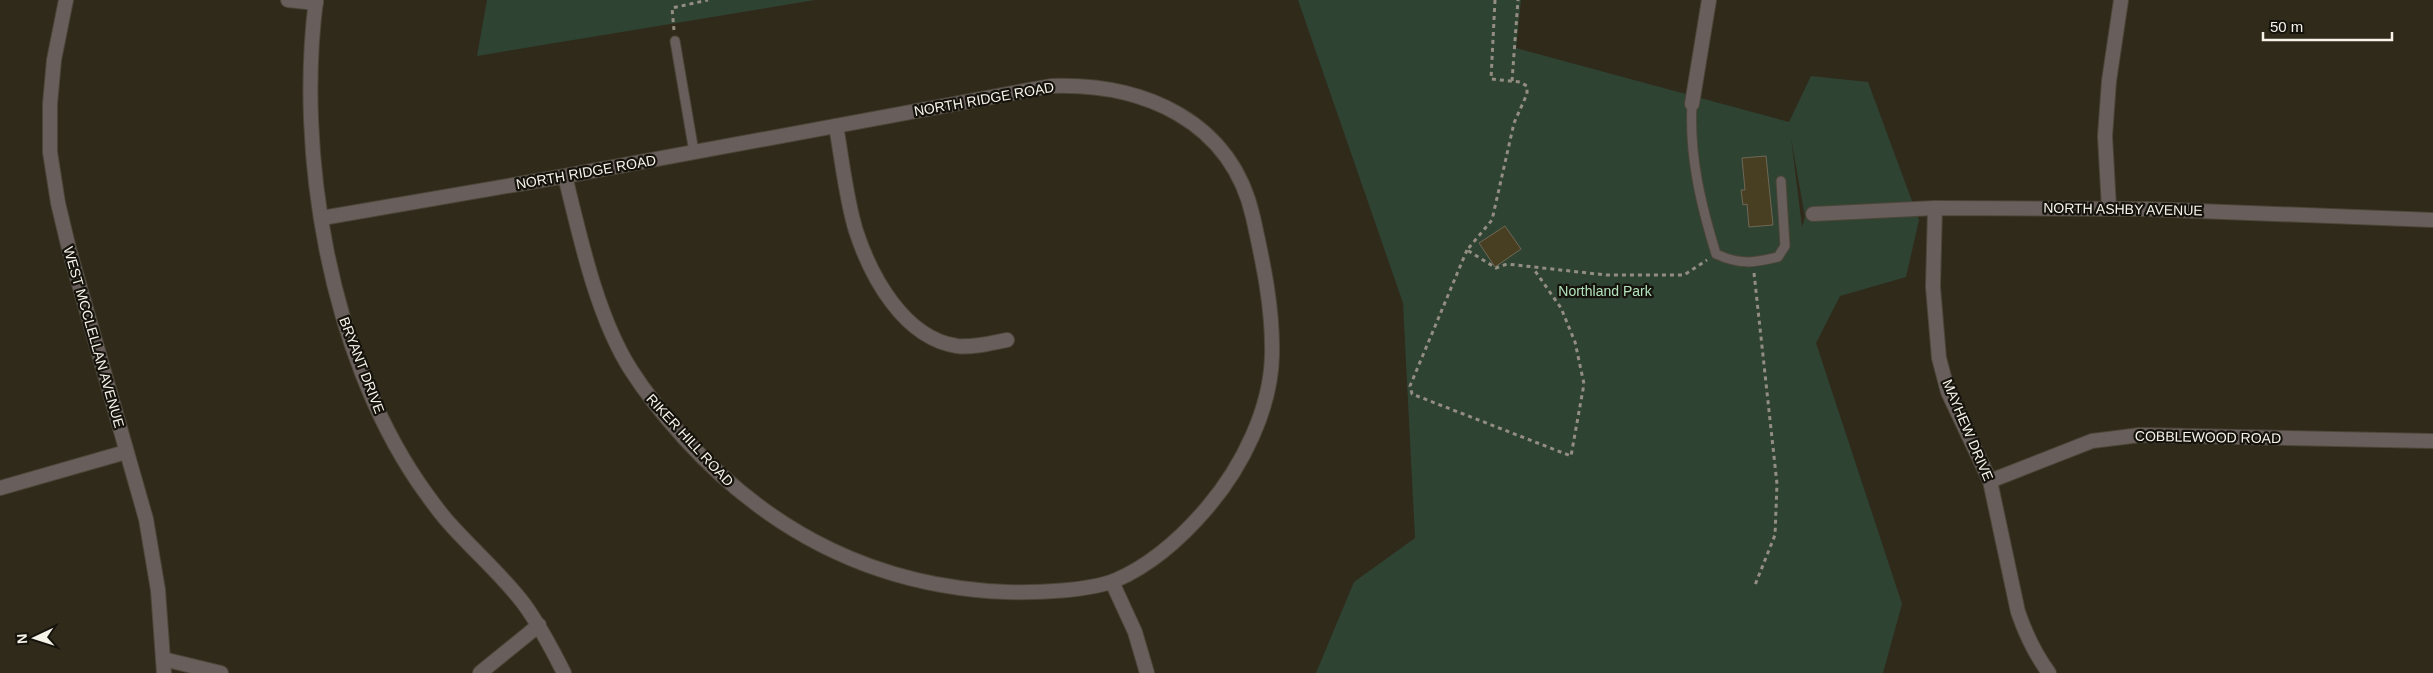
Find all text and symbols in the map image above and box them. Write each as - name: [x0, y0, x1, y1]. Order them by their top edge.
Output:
- scale bar: [2263, 10, 2392, 42]
- text: 50 m: [2270, 18, 2303, 35]
- street label: NORTH RIDGE ROAD: [913, 79, 1055, 119]
- street label: NORTH RIDGE ROAD: [515, 152, 657, 192]
- street label: NORTH ASHBY AVENUE: [2043, 200, 2203, 218]
- street label: WEST MCCLELLAN AVENUE: [60, 245, 128, 429]
- park label: Northland Park: [1558, 283, 1653, 299]
- street label: BRYANT DRIVE: [336, 315, 388, 415]
- street label: MAYHEW DRIVE: [1939, 377, 1997, 483]
- street label: RIKER HILL ROAD: [643, 391, 737, 489]
- street label: COBBLEWOOD ROAD: [2135, 428, 2281, 446]
- north arrow: [10, 613, 60, 663]
- text: N: [14, 633, 30, 645]

